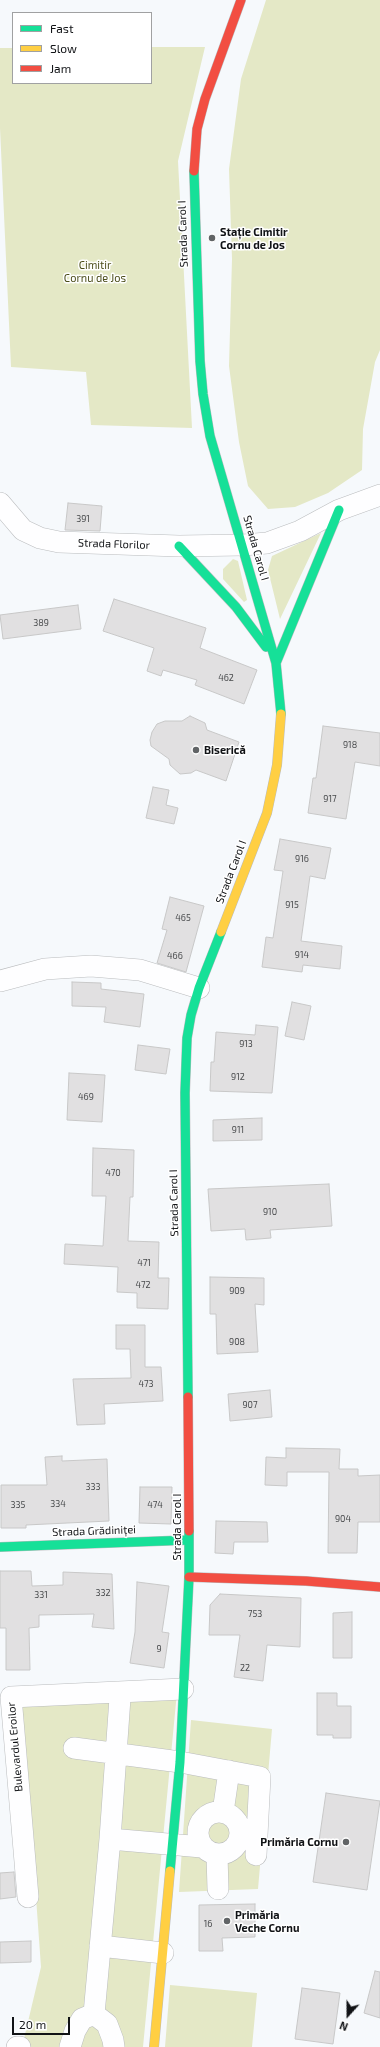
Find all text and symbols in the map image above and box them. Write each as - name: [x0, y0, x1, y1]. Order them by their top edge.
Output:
- legend: [12, 12, 152, 84]
- text: Fast: [50, 21, 73, 35]
- text: Slow: [50, 41, 77, 55]
- text: Jam: [50, 61, 71, 75]
- street label: Strada Carol I: [175, 200, 191, 268]
- place label: Stație Cimitir Cornu de Jos: [220, 225, 288, 251]
- marker: Stație Cimitir Cornu de Jos: [207, 233, 217, 243]
- park label: Cimitir Cornu de Jos: [64, 258, 126, 284]
- house number: 391: [76, 514, 90, 524]
- street label: Strada Carol I: [240, 514, 272, 582]
- street label: Strada Florilor: [78, 536, 150, 552]
- house number: 389: [33, 618, 49, 628]
- house number: 462: [218, 673, 234, 683]
- house number: 918: [343, 740, 357, 750]
- place label: Biserică: [204, 743, 246, 757]
- marker: Biserică: [191, 745, 201, 755]
- house number: 917: [323, 794, 337, 804]
- street label: Strada Carol I: [213, 838, 249, 906]
- house number: 916: [295, 854, 309, 864]
- house number: 915: [285, 900, 299, 910]
- house number: 465: [175, 913, 191, 923]
- house number: 914: [295, 950, 309, 960]
- house number: 466: [167, 951, 183, 961]
- house number: 913: [239, 1039, 253, 1049]
- house number: 912: [231, 1072, 245, 1082]
- house number: 469: [78, 1092, 94, 1102]
- house number: 911: [232, 1125, 244, 1135]
- house number: 470: [105, 1168, 121, 1178]
- street label: Strada Carol I: [167, 1169, 181, 1237]
- house number: 910: [263, 1207, 277, 1217]
- house number: 471: [137, 1258, 151, 1268]
- house number: 472: [135, 1280, 151, 1290]
- house number: 909: [229, 1286, 245, 1296]
- house number: 908: [229, 1337, 245, 1347]
- house number: 473: [138, 1379, 154, 1389]
- house number: 907: [242, 1400, 258, 1410]
- house number: 333: [85, 1482, 101, 1492]
- street label: Strada Carol I: [170, 1494, 184, 1560]
- house number: 334: [50, 1499, 66, 1509]
- house number: 335: [11, 1500, 25, 1510]
- house number: 474: [147, 1500, 163, 1510]
- house number: 904: [335, 1514, 351, 1524]
- street label: Strada Grădiniței: [52, 1523, 136, 1539]
- house number: 332: [95, 1588, 111, 1598]
- house number: 331: [34, 1590, 48, 1600]
- house number: 753: [248, 1609, 262, 1619]
- house number: 9: [156, 1644, 162, 1654]
- house number: 22: [240, 1663, 250, 1673]
- street label: Bulevardul Eroilor: [5, 1702, 25, 1792]
- place label: Primăria Cornu: [260, 1835, 338, 1849]
- marker: Primăria Cornu: [341, 1837, 351, 1847]
- place label: Primăria Veche Cornu: [235, 1908, 299, 1934]
- marker: Primăria Veche Cornu: [222, 1916, 232, 1926]
- house number: 16: [204, 1919, 212, 1929]
- north arrow: [328, 1995, 368, 2035]
- scale bar: [14, 2009, 72, 2035]
- text: 20 m: [19, 2017, 46, 2031]
- text: N: [337, 2019, 350, 2034]

